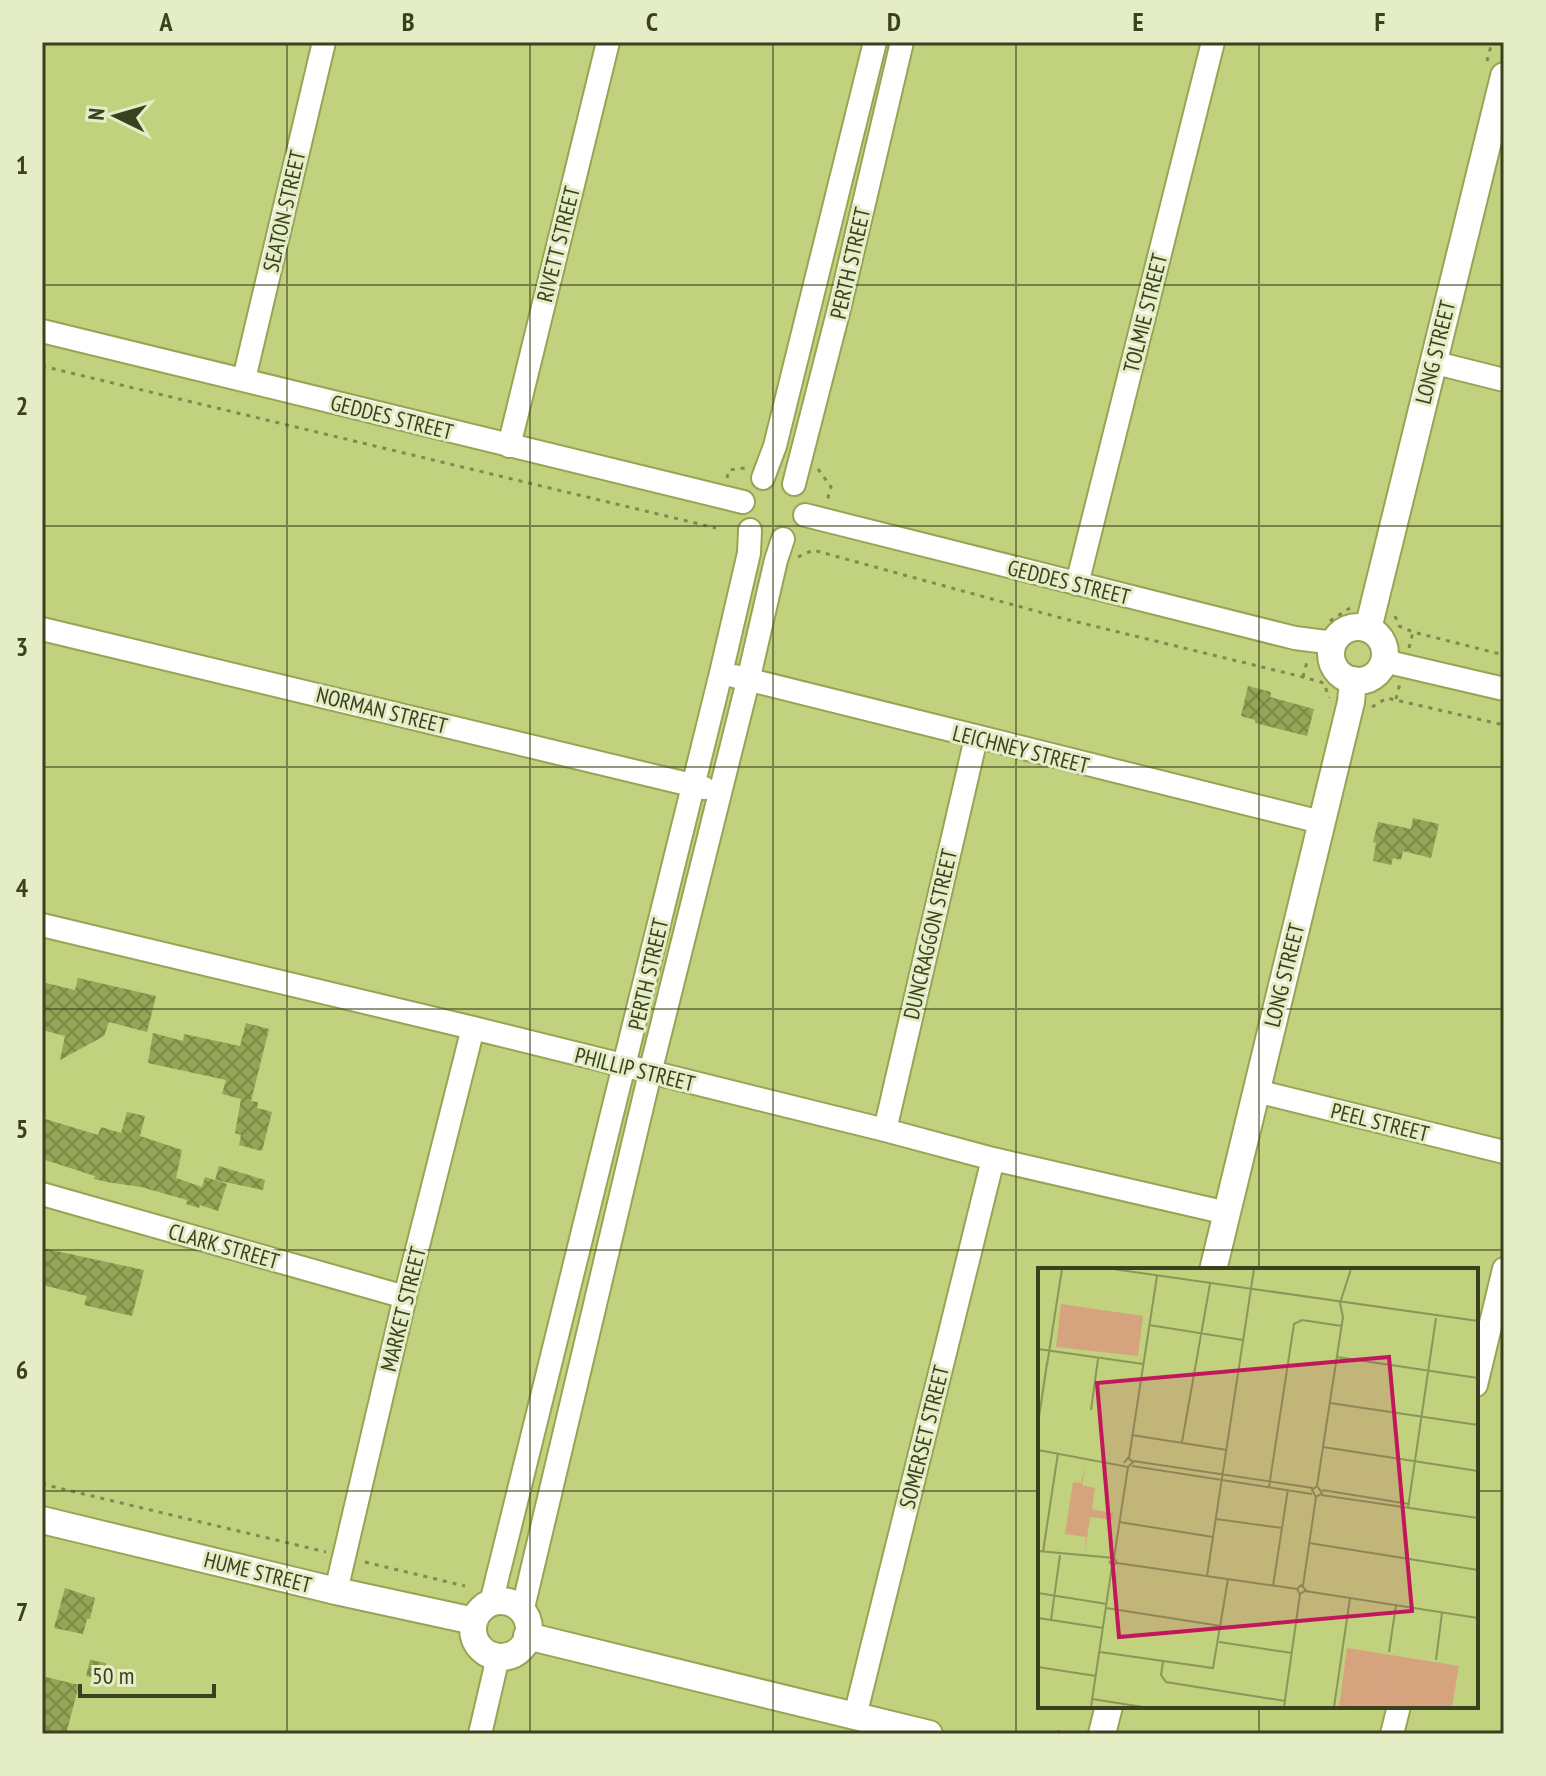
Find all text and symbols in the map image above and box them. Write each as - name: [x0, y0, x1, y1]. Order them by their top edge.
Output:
- text: A: [158, 5, 173, 38]
- text: B: [402, 5, 415, 38]
- text: C: [646, 5, 658, 38]
- text: D: [887, 5, 901, 38]
- text: E: [1132, 5, 1144, 38]
- text: F: [1375, 5, 1386, 38]
- north arrow: [76, 76, 156, 156]
- text: N: [82, 107, 111, 121]
- street label: SEATON STREET: [256, 147, 312, 275]
- text: 1: [16, 148, 28, 181]
- street label: RIVETT STREET: [530, 183, 586, 305]
- street label: PERTH STREET: [824, 204, 876, 322]
- street label: TOLMIE STREET: [1117, 250, 1173, 376]
- street label: LONG STREET: [1409, 297, 1461, 407]
- street label: GEDDES STREET: [328, 388, 456, 446]
- text: 2: [16, 389, 28, 422]
- street label: GEDDES STREET: [1005, 553, 1133, 611]
- text: 3: [16, 630, 28, 663]
- street label: NORMAN STREET: [314, 680, 451, 740]
- street label: LEICHNEY STREET: [950, 719, 1092, 780]
- street label: DUNCRAGGON STREET: [897, 846, 963, 1022]
- text: 4: [16, 871, 29, 904]
- street label: PERTH STREET: [622, 915, 674, 1033]
- street label: LONG STREET: [1258, 920, 1310, 1030]
- street label: PHILLIP STREET: [572, 1041, 698, 1097]
- street label: PEEL STREET: [1328, 1096, 1432, 1148]
- text: 5: [16, 1112, 28, 1145]
- street label: CLARK STREET: [165, 1217, 283, 1275]
- street label: MARKET STREET: [374, 1244, 432, 1374]
- inset map: [1038, 1268, 1478, 1708]
- text: 6: [16, 1353, 28, 1386]
- street label: SOMERSET STREET: [893, 1362, 955, 1512]
- street label: HUME STREET: [201, 1545, 315, 1599]
- text: 7: [16, 1595, 28, 1628]
- scale bar: [80, 1648, 214, 1698]
- text: 50 m: [92, 1660, 134, 1691]

